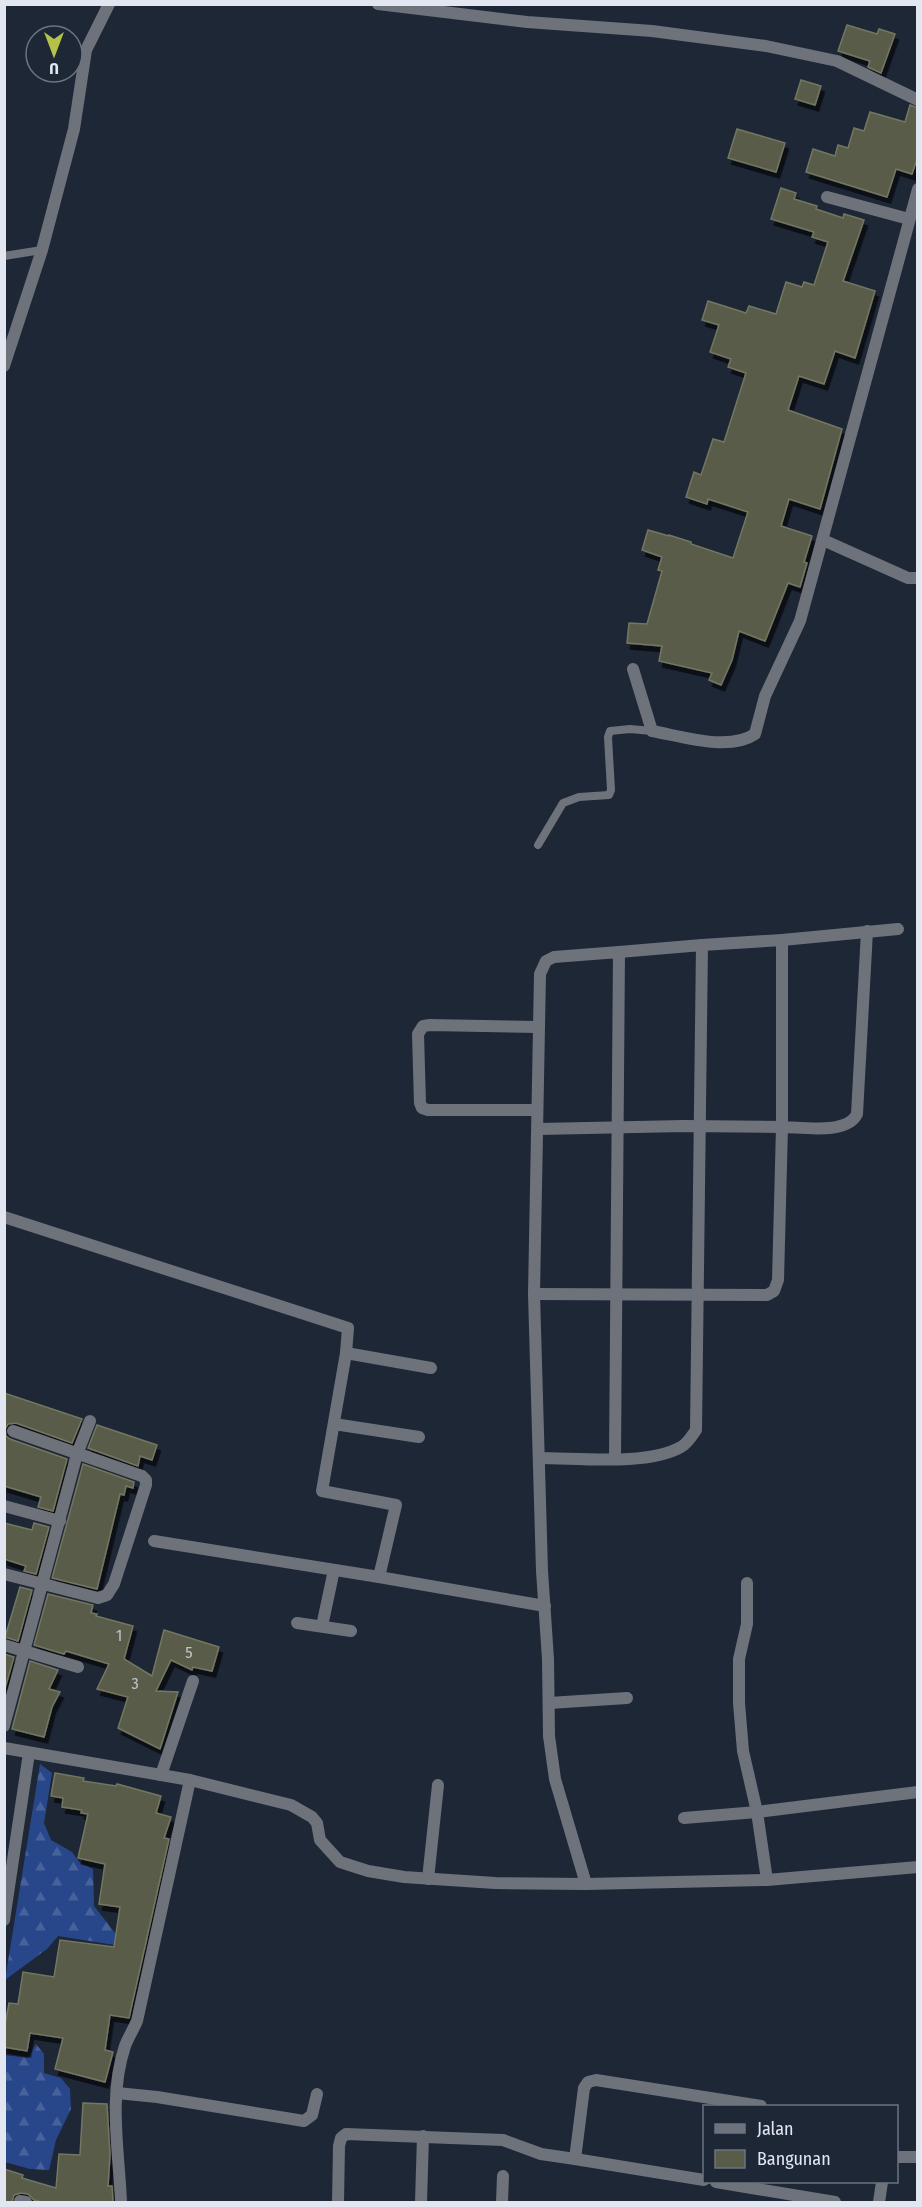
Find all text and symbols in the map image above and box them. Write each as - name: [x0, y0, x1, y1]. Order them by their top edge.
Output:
- north arrow: [24, 24, 84, 84]
- text: U: [49, 59, 59, 78]
- house number: 1: [116, 1626, 122, 1645]
- house number: 5: [185, 1643, 193, 1662]
- house number: 3: [131, 1674, 139, 1693]
- legend: [703, 2105, 898, 2183]
- text: Jalan: [757, 2118, 794, 2140]
- text: Bangunan: [757, 2148, 831, 2170]

